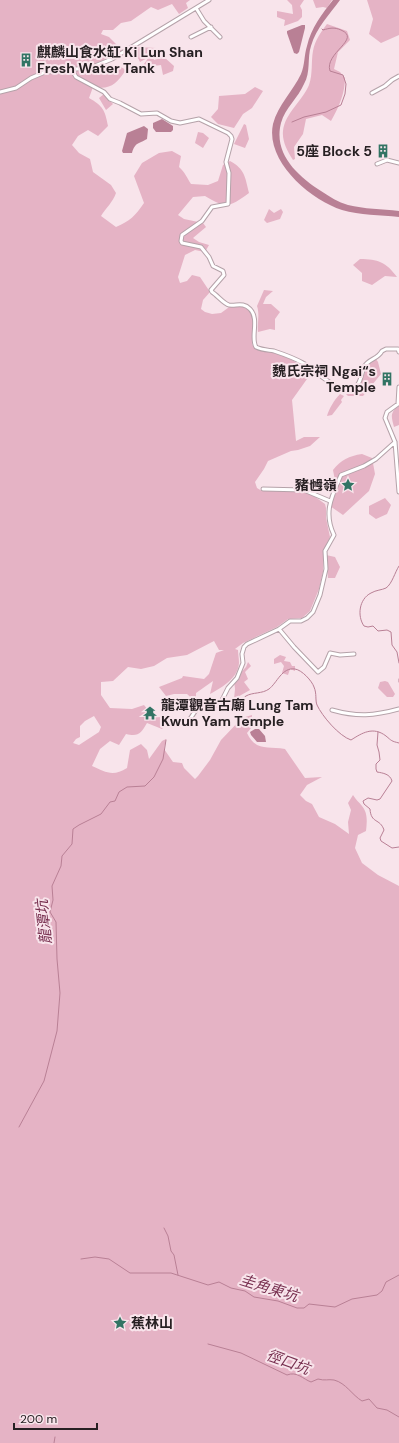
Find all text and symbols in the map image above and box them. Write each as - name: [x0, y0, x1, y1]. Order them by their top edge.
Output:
- place label: 麒麟山食水缸 Ki Lun Shan Fresh Water Tank: [37, 43, 203, 77]
- building icon: 麒麟山食水缸 Ki Lun Shan Fresh Water Tank: [18, 52, 34, 68]
- place label: 5座 Block 5: [296, 142, 372, 160]
- building icon: 5座 Block 5: [375, 143, 391, 159]
- place label: 魏氏宗祠 Ngai“s Temple: [272, 362, 376, 396]
- building icon: 魏氏宗祠 Ngai“s Temple: [379, 371, 395, 387]
- place label: 豬乸嶺: [295, 476, 337, 494]
- place icon: 豬乸嶺: [340, 477, 356, 493]
- place label: 龍潭觀音古廟 Lung Tam Kwun Yam Temple: [161, 696, 314, 730]
- temple icon: 龍潭觀音古廟 Lung Tam Kwun Yam Temple: [142, 705, 158, 721]
- water label: 龍潭坑: [31, 897, 56, 945]
- water label: 圭角東坑: [237, 1270, 303, 1307]
- place label: 蕉林山: [131, 1314, 173, 1332]
- place icon: 蕉林山: [112, 1315, 128, 1331]
- water label: 徑口坑: [263, 1345, 314, 1380]
- scale bar: [14, 1405, 97, 1431]
- text: 200 m: [20, 1411, 57, 1427]

